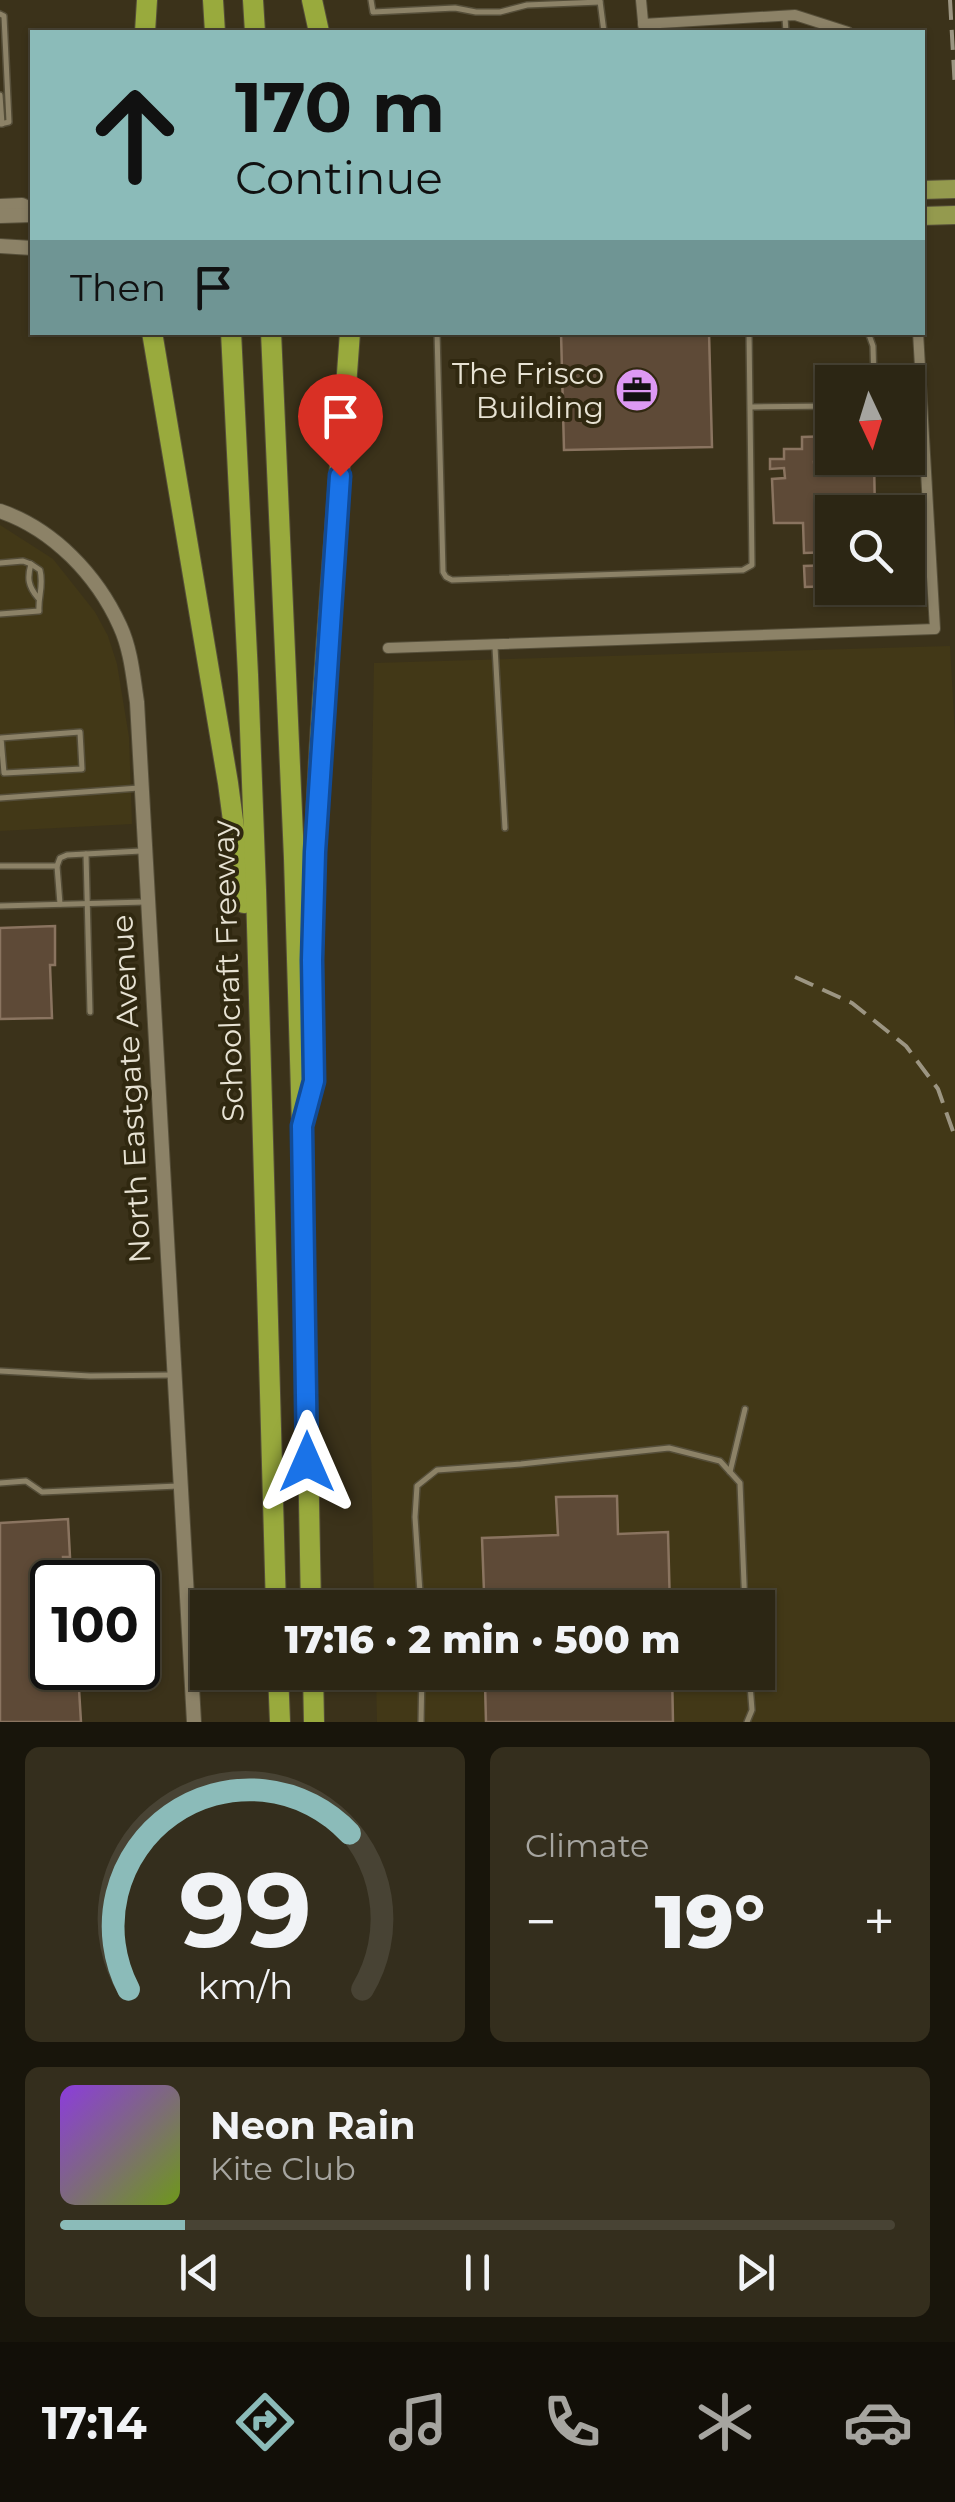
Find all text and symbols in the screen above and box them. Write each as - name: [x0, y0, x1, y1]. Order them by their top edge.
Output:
- text: 170 m: [235, 64, 445, 150]
- icon: ahead: [70, 70, 200, 200]
- text: Continue: [235, 150, 443, 205]
- icon: arrive: [186, 260, 241, 315]
- text: Then: [70, 264, 166, 311]
- place label: The Frisco Building: [452, 355, 604, 426]
- north arrow: [815, 365, 925, 475]
- map controls: [815, 365, 925, 605]
- office icon: The Frisco Building: [614, 367, 660, 413]
- pin: [298, 374, 383, 477]
- icon: arrive: [313, 389, 368, 444]
- button: search: [815, 495, 925, 605]
- street label: Schoolcraft Freeway: [204, 819, 252, 1123]
- street label: North Eastgate Avenue: [103, 914, 159, 1264]
- position arrow: [255, 1410, 359, 1514]
- speed limit sign: 100: [30, 1560, 160, 1690]
- text: 17:16 · 2 min · 500 m: [285, 1616, 681, 1663]
- text: Climate: [525, 1826, 649, 1865]
- text: 99: [179, 1846, 311, 1973]
- text: 19°: [655, 1875, 765, 1967]
- text: −: [525, 1888, 557, 1955]
- text: +: [863, 1888, 895, 1955]
- text: km/h: [197, 1964, 293, 2008]
- text: Neon Rain: [210, 2102, 415, 2149]
- text: Kite Club: [210, 2149, 356, 2188]
- icon: previous: [172, 2245, 227, 2300]
- icon: pause: [450, 2245, 505, 2300]
- icon: next: [728, 2245, 783, 2300]
- icon: directions: [230, 2387, 300, 2457]
- icon: music: [383, 2387, 453, 2457]
- icon: phone: [537, 2387, 607, 2457]
- icon: climate: [690, 2387, 760, 2457]
- icon: car: [843, 2387, 913, 2457]
- text: 17:14: [42, 2395, 147, 2450]

